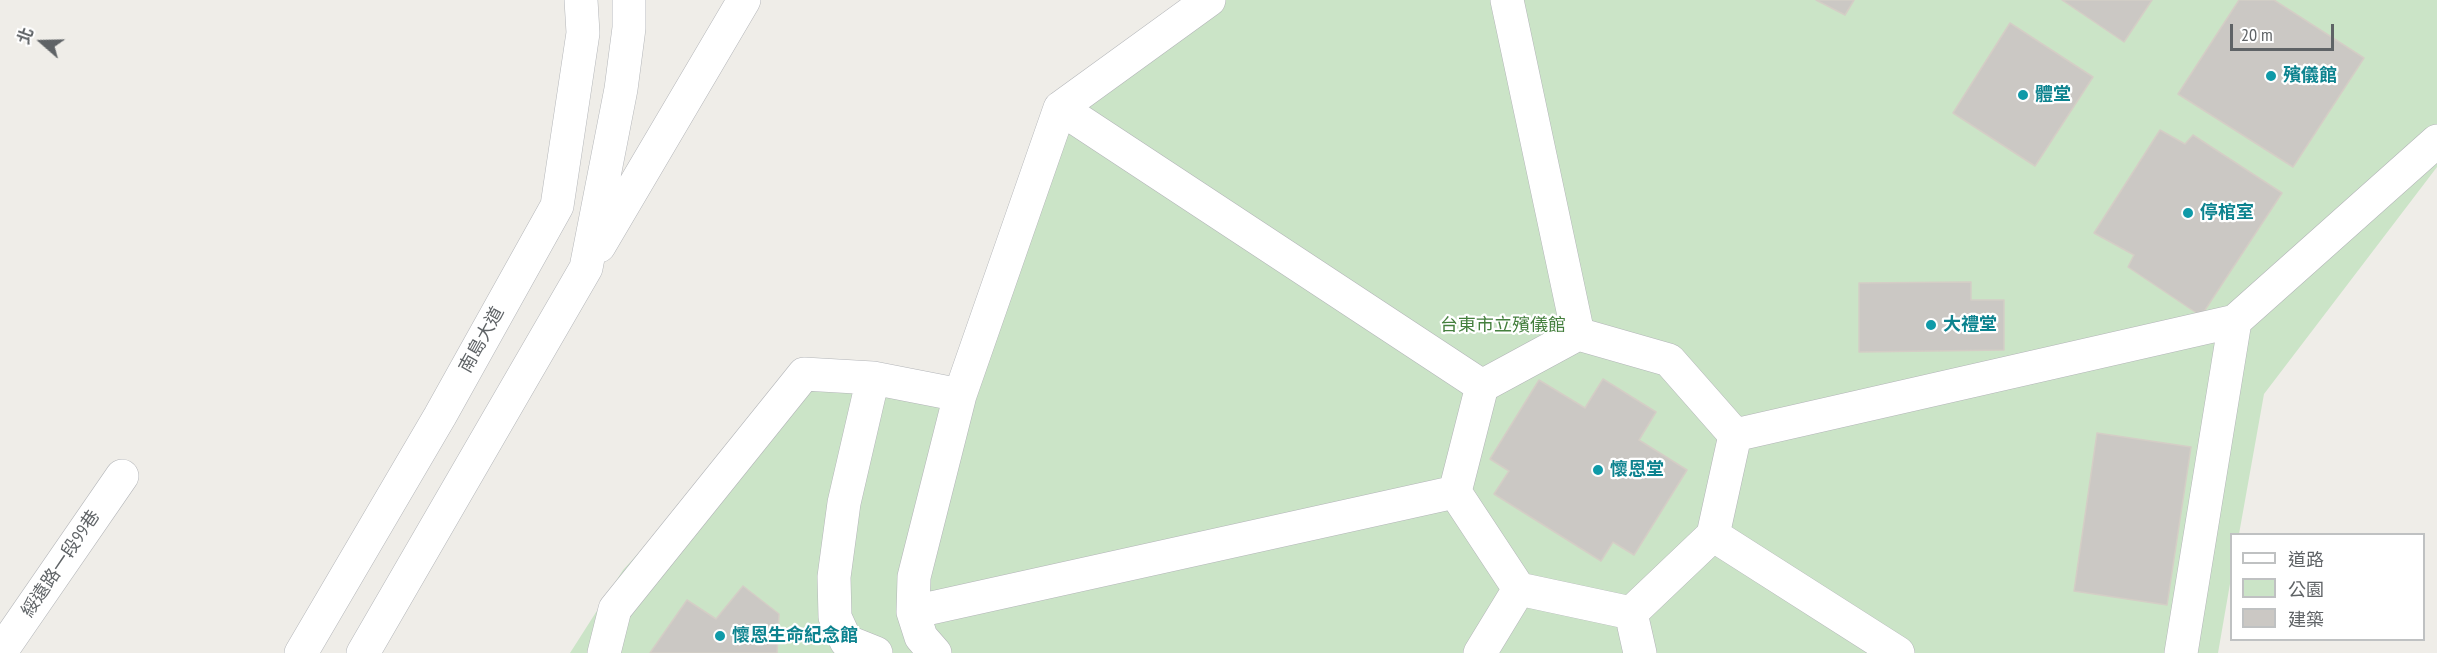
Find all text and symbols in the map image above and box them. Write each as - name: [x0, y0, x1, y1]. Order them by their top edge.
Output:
- north arrow: [12, 12, 72, 72]
- scale bar: [2233, 12, 2336, 50]
- text: 20 m: [2241, 23, 2273, 46]
- text: 北: [13, 25, 37, 47]
- place label: 殯儀館: [2283, 65, 2337, 87]
- marker: 殯儀館: [2264, 69, 2278, 83]
- place label: 體堂: [2035, 84, 2071, 106]
- marker: 體堂: [2016, 88, 2030, 102]
- place label: 停棺室: [2200, 202, 2254, 224]
- marker: 停棺室: [2181, 206, 2195, 220]
- street label: 南島大道: [455, 303, 509, 377]
- place label: 大禮堂: [1943, 314, 1997, 336]
- park label: 台東市立殯儀館: [1440, 315, 1566, 337]
- marker: 大禮堂: [1924, 318, 1938, 332]
- place label: 懷恩堂: [1610, 459, 1664, 481]
- marker: 懷恩堂: [1591, 463, 1605, 477]
- street label: 綏遠路一段99巷: [17, 506, 105, 622]
- legend: [2230, 533, 2425, 641]
- text: 道路: [2288, 548, 2324, 571]
- text: 公園: [2288, 578, 2324, 601]
- text: 建築: [2288, 608, 2324, 631]
- place label: 懷恩生命紀念館: [732, 625, 858, 647]
- marker: 懷恩生命紀念館: [713, 629, 727, 643]

